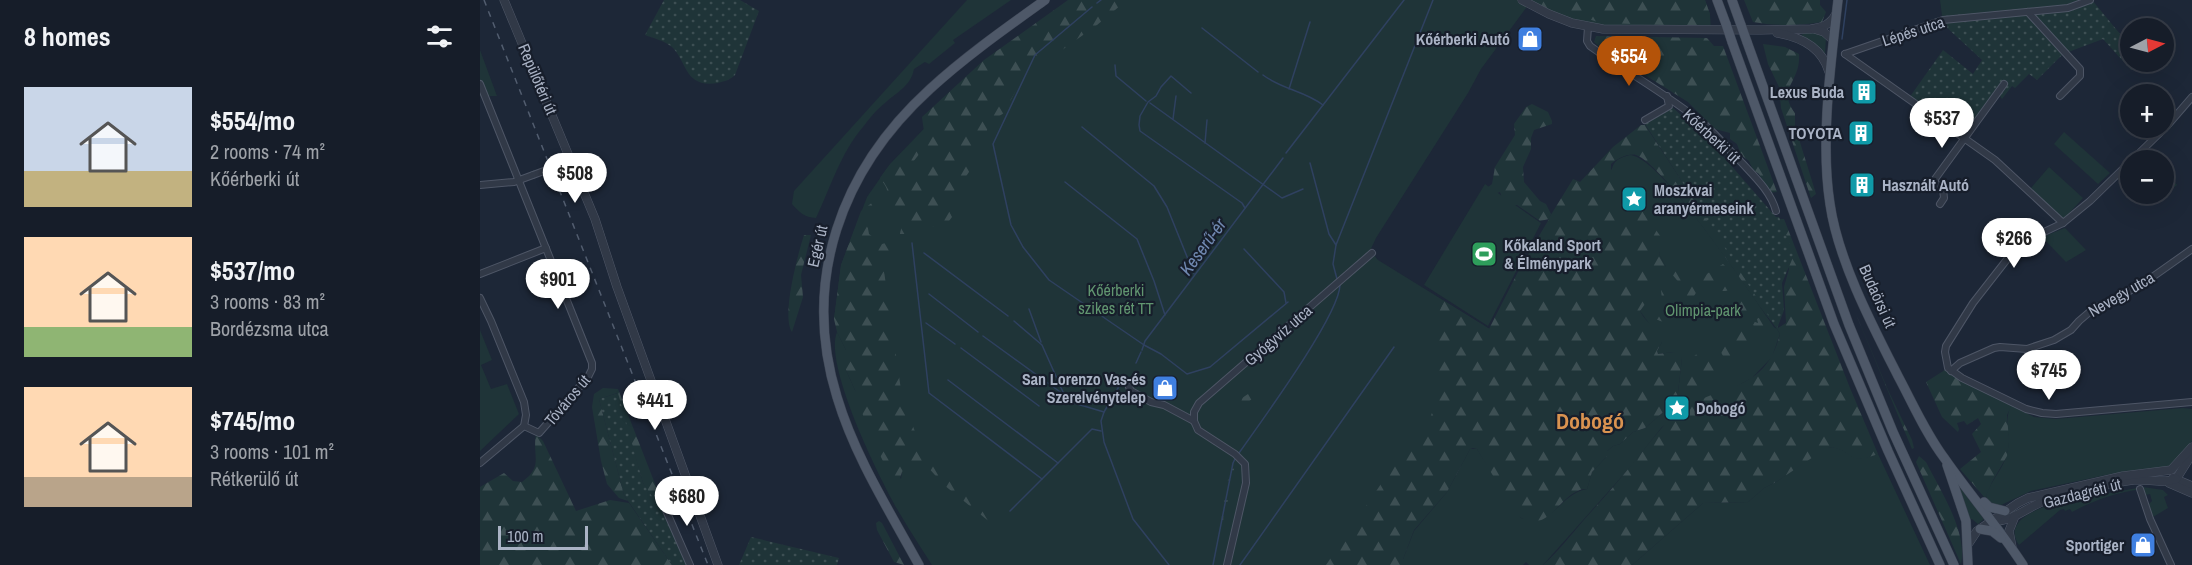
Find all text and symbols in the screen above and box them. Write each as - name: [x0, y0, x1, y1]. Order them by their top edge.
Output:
- street label: Lépés utca: [1879, 10, 1948, 51]
- north arrow: [2120, 18, 2174, 72]
- map controls: [2120, 18, 2174, 204]
- text: 8 homes: [24, 19, 111, 54]
- icon: filters: [423, 20, 456, 53]
- shop icon: Kőérberki Autó: [1515, 24, 1545, 54]
- place label: Kőérberki Autó: [1416, 28, 1510, 50]
- pin: $554: [1593, 36, 1665, 87]
- street label: Repülőtéri út: [513, 40, 563, 118]
- text: $554: [1611, 42, 1647, 69]
- building icon: Lexus Buda: [1849, 77, 1879, 107]
- place label: Lexus Buda: [1770, 81, 1845, 103]
- button: +: [2120, 84, 2174, 138]
- pin: $537: [1906, 98, 1978, 149]
- text: $554/mo: [210, 103, 295, 138]
- street label: Kőérberki út: [1678, 104, 1746, 169]
- text: $537: [1924, 104, 1960, 131]
- icon: home: [72, 111, 144, 183]
- building icon: TOYOTA: [1846, 118, 1876, 148]
- place label: TOYOTA: [1789, 122, 1843, 144]
- text: 2 rooms · 74 m²: [210, 138, 325, 165]
- button: −: [2120, 150, 2174, 204]
- pin: $508: [539, 153, 611, 204]
- text: $508: [557, 159, 593, 186]
- text: Kőérberki út: [210, 165, 299, 192]
- building icon: Használt Autó: [1847, 170, 1877, 200]
- place label: Használt Autó: [1882, 174, 1969, 196]
- place label: Moszkvai aranyérmeseink: [1654, 179, 1755, 219]
- place icon: Moszkvai aranyérmeseink: [1619, 184, 1649, 214]
- water label: Keserű-ér: [1173, 212, 1232, 280]
- pin: $266: [1978, 218, 2050, 269]
- street label: Egér út: [802, 223, 833, 269]
- text: $266: [1996, 224, 2032, 251]
- place label: Kőkaland Sport & Élménypark: [1504, 234, 1602, 274]
- sports icon: Kőkaland Sport & Élménypark: [1469, 239, 1499, 269]
- text: $537/mo: [210, 253, 295, 288]
- pin: $901: [522, 259, 594, 310]
- icon: home: [72, 261, 144, 333]
- street label: Budaörsi út: [1854, 261, 1902, 331]
- text: $901: [540, 265, 576, 292]
- street label: Nevegy utca: [2084, 266, 2159, 322]
- park label: Kőérberki szikes rét TT: [1078, 279, 1154, 319]
- text: 3 rooms · 83 m²: [210, 288, 325, 315]
- street label: Gyógyvíz utca: [1239, 299, 1317, 371]
- park label: Olimpia-park: [1665, 299, 1741, 321]
- text: Bordézsma utca: [210, 315, 329, 342]
- pin: $745: [2013, 350, 2085, 401]
- text: $745: [2031, 356, 2067, 383]
- place label: San Lorenzo Vas-és Szerelvénytelep: [1022, 368, 1146, 408]
- street label: Tóváros út: [539, 369, 595, 430]
- shop icon: San Lorenzo Vas-és Szerelvénytelep: [1150, 373, 1180, 403]
- pin: $441: [619, 380, 691, 431]
- text: $441: [637, 386, 673, 413]
- place icon: Dobogó: [1662, 393, 1692, 423]
- place label: Dobogó: [1696, 397, 1746, 419]
- text: $745/mo: [210, 403, 295, 438]
- district label: Dobogó: [1556, 406, 1624, 436]
- icon: home: [72, 411, 144, 483]
- text: 3 rooms · 101 m²: [210, 438, 334, 465]
- text: Rétkerülő út: [210, 465, 298, 492]
- street label: Gazdagréti út: [2041, 473, 2124, 513]
- pin: $680: [651, 476, 723, 527]
- text: $680: [669, 482, 705, 509]
- scale bar: [498, 523, 588, 550]
- text: 100 m: [507, 525, 543, 547]
- shop icon: Sportiger: [2128, 530, 2158, 560]
- place label: Sportiger: [2066, 534, 2125, 556]

